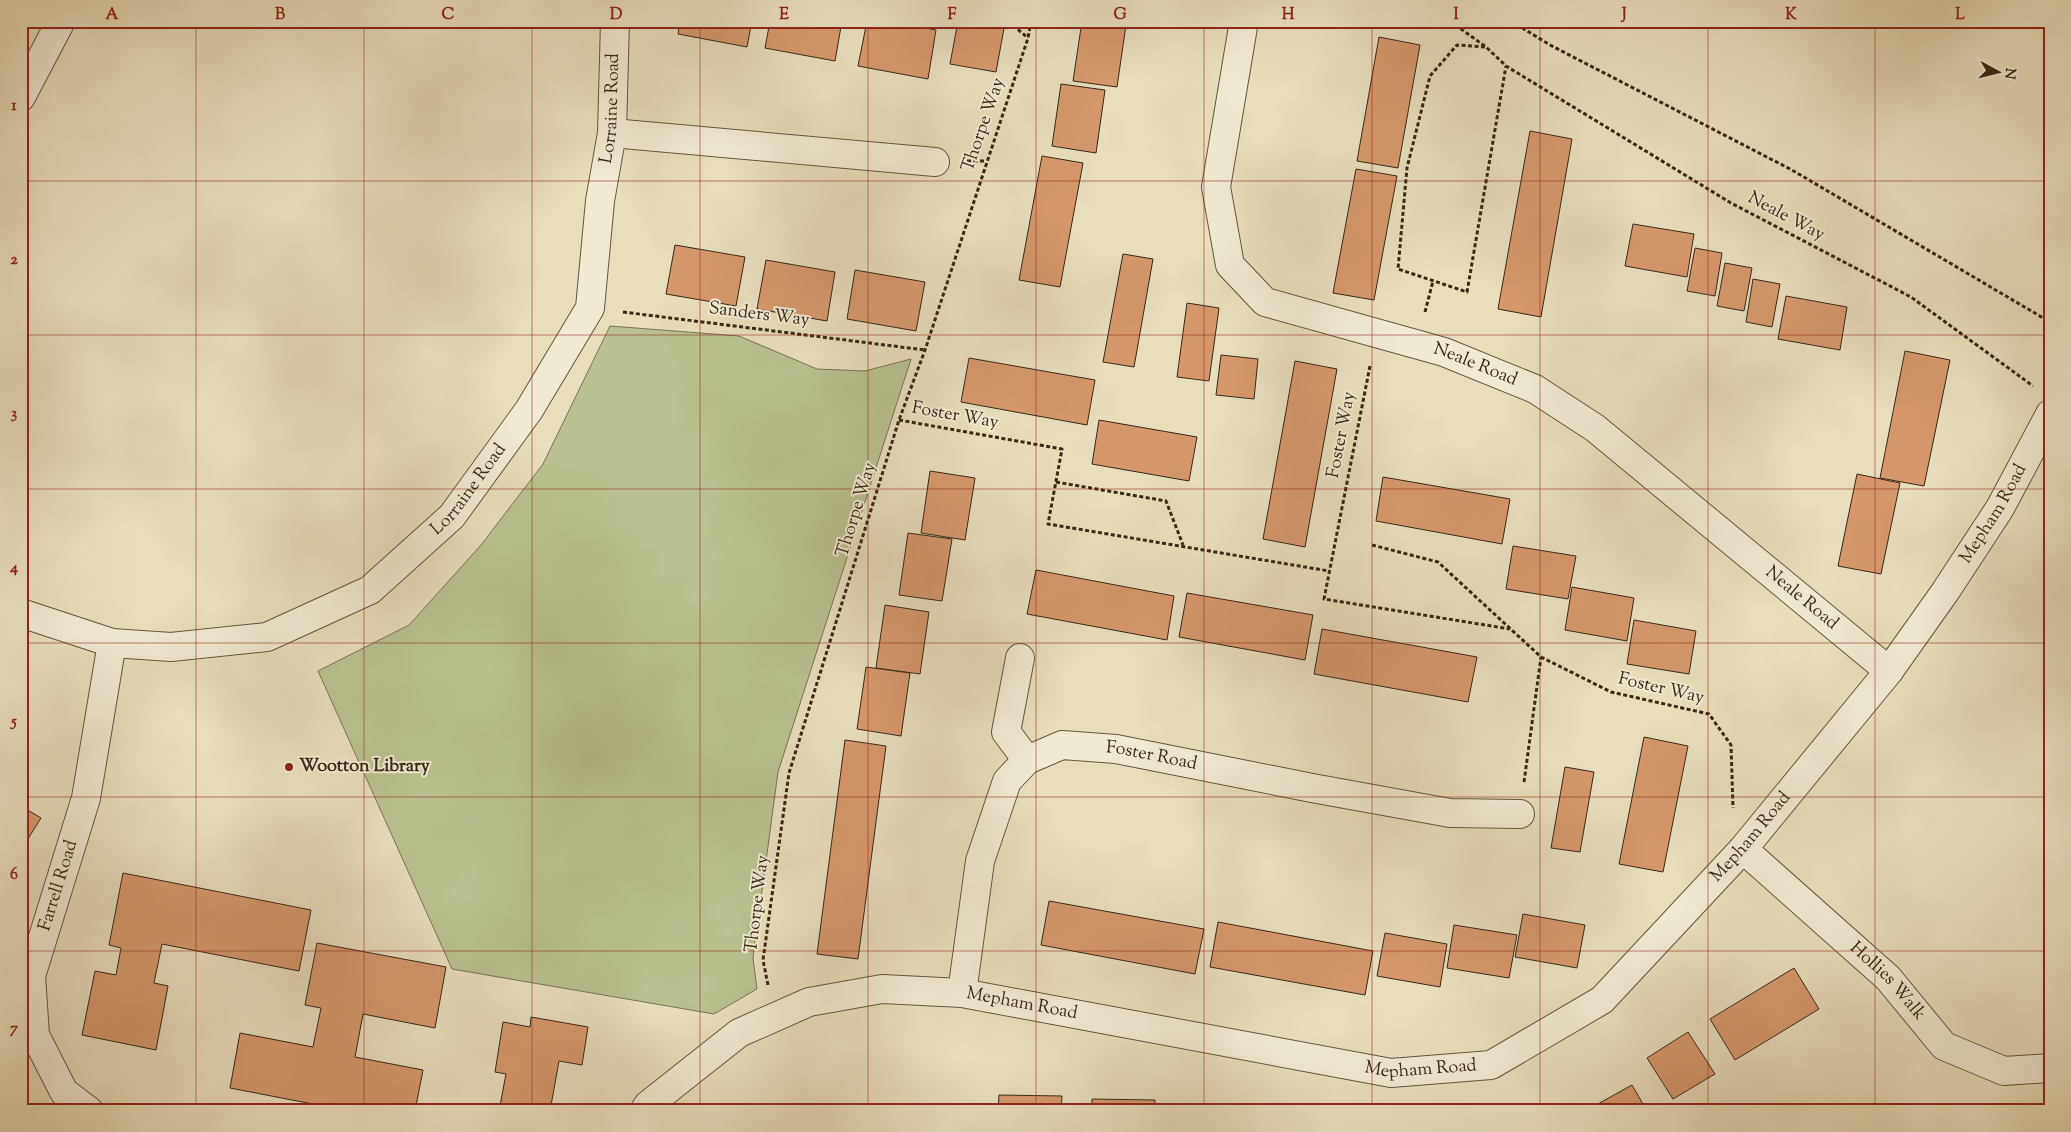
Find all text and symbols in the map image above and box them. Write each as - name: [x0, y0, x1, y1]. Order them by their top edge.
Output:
- text: A: [106, 4, 119, 27]
- text: B: [275, 4, 285, 27]
- text: C: [442, 4, 455, 27]
- text: D: [610, 4, 623, 27]
- text: E: [779, 4, 789, 27]
- text: F: [948, 4, 957, 27]
- text: G: [1113, 4, 1127, 27]
- text: H: [1282, 4, 1295, 27]
- text: I: [1453, 4, 1459, 27]
- text: J: [1620, 4, 1627, 27]
- text: K: [1785, 4, 1797, 27]
- text: L: [1955, 4, 1965, 27]
- north arrow: [1974, 48, 2024, 98]
- street label: Lorraine Road: [594, 53, 627, 166]
- text: N: [1998, 67, 2020, 80]
- street label: Thorpe Way: [956, 75, 1012, 175]
- text: 1: [11, 95, 17, 118]
- street label: Neale Way: [1743, 186, 1829, 248]
- text: 2: [10, 249, 18, 272]
- street label: Sanders Way: [707, 296, 811, 334]
- street label: Neale Road: [1430, 337, 1521, 393]
- street label: Foster Way: [1321, 389, 1363, 481]
- street label: Foster Way: [910, 396, 1000, 436]
- text: 3: [11, 403, 18, 426]
- street label: Lorraine Road: [425, 439, 513, 542]
- street label: Thorpe Way: [830, 459, 884, 561]
- street label: Mepham Road: [1954, 460, 2034, 569]
- text: 4: [9, 557, 18, 580]
- street label: Neale Road: [1759, 560, 1844, 637]
- street label: Foster Way: [1615, 666, 1707, 712]
- text: 5: [9, 711, 17, 734]
- street label: Foster Road: [1105, 735, 1199, 778]
- place label: Wootton Library: [299, 754, 430, 780]
- marker: Wootton Library: [283, 761, 295, 773]
- street label: Mepham Road: [1705, 786, 1798, 889]
- street label: Farrell Road: [33, 837, 85, 934]
- street label: Thorpe Way: [739, 854, 777, 954]
- text: 6: [10, 864, 18, 887]
- street label: Hollies Walk: [1843, 936, 1931, 1027]
- street label: Mepham Road: [964, 981, 1080, 1027]
- text: 7: [10, 1018, 19, 1041]
- street label: Mepham Road: [1362, 1053, 1478, 1086]

